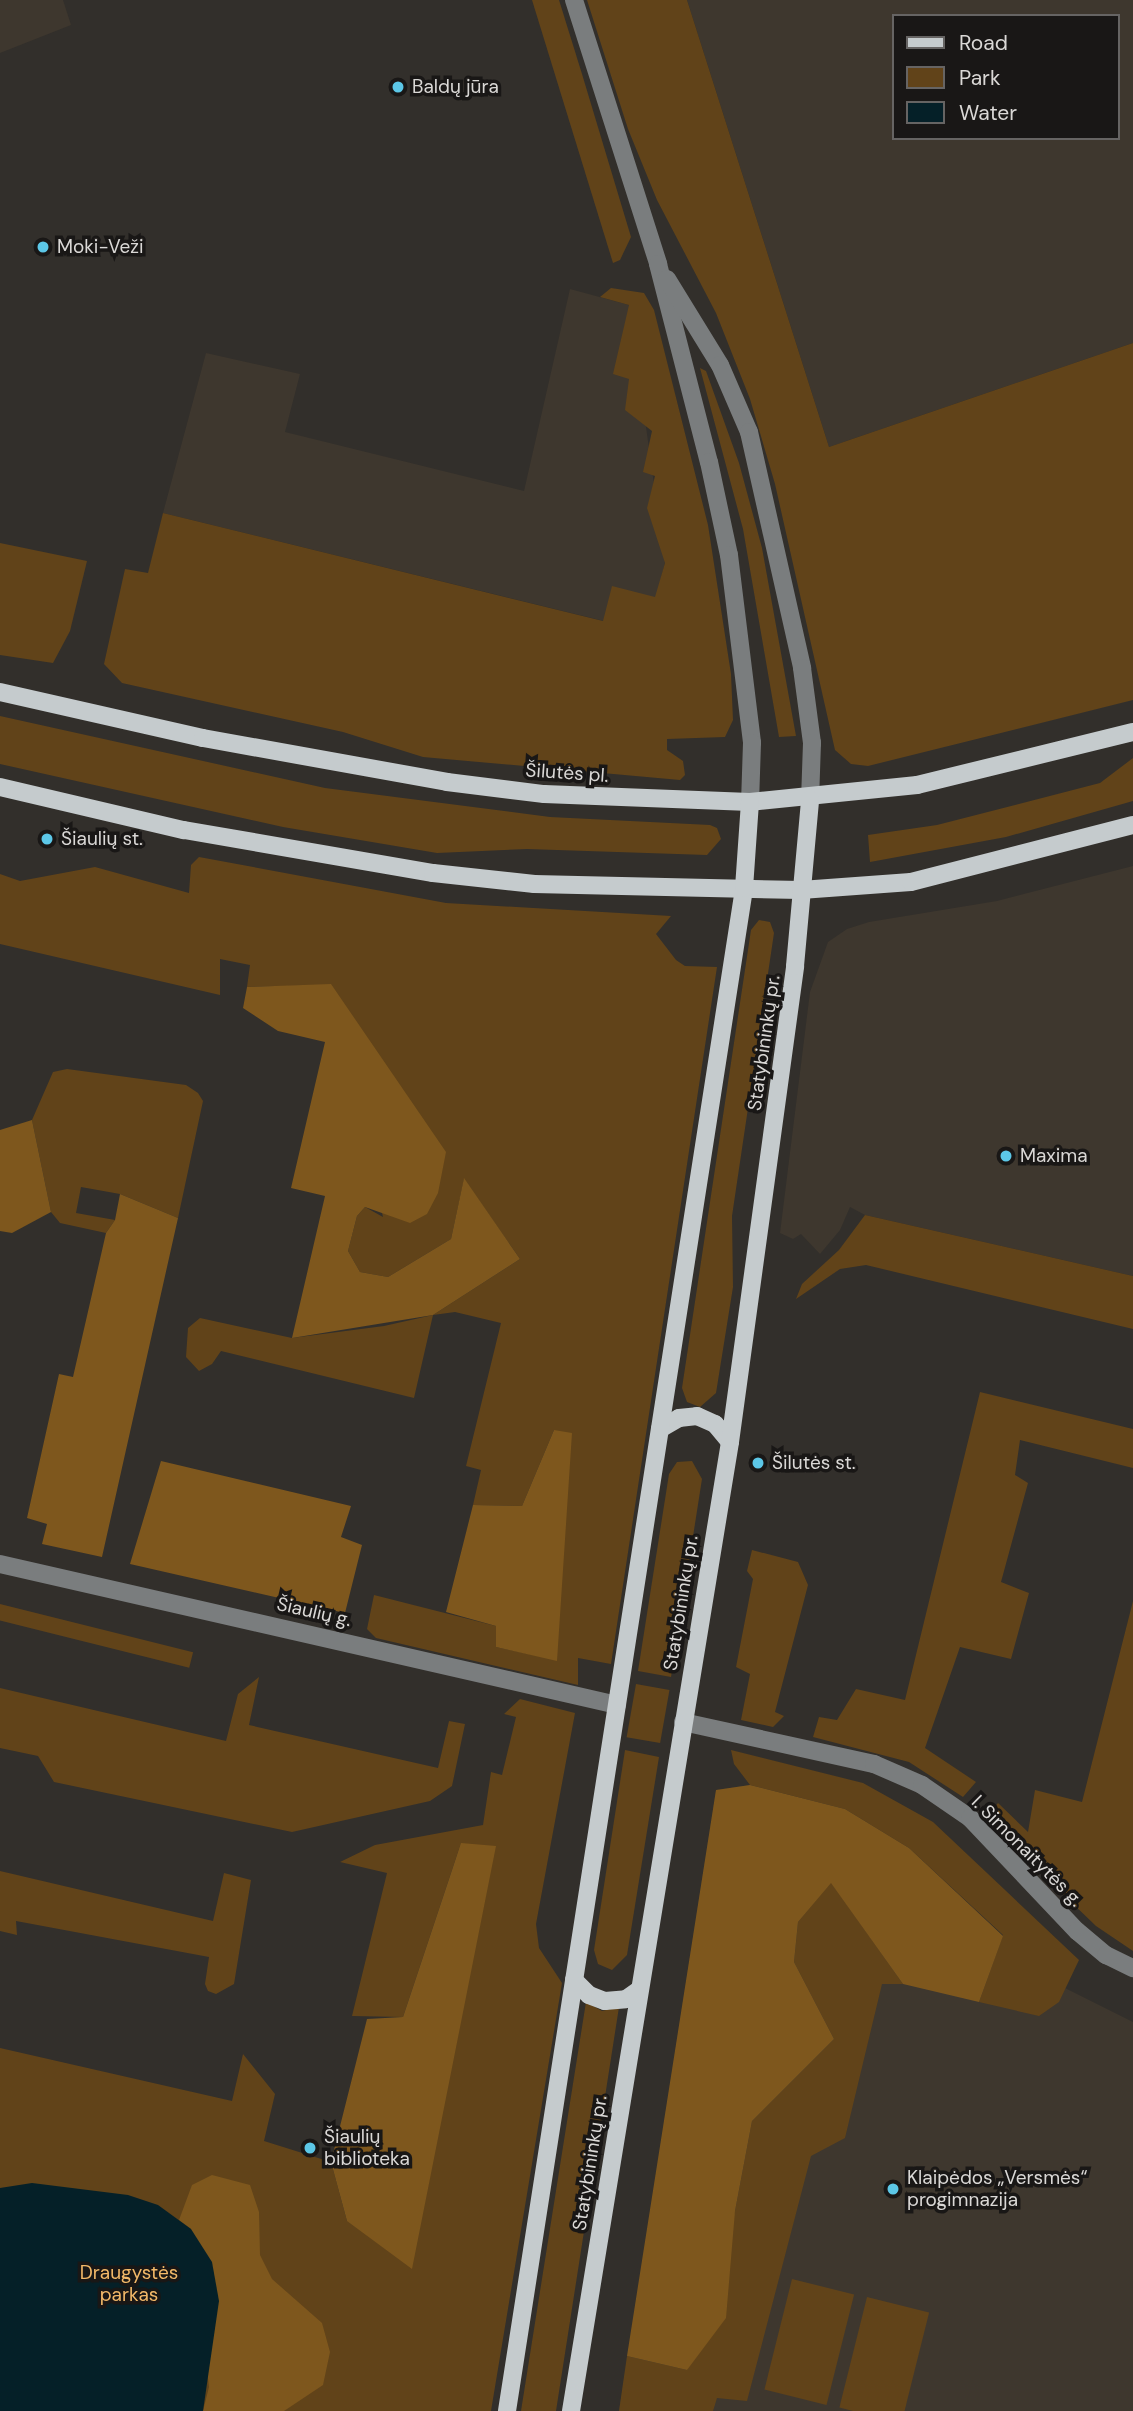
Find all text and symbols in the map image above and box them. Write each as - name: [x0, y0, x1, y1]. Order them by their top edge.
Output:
- legend: [892, 14, 1119, 140]
- text: Road: [959, 29, 1008, 57]
- text: Park: [959, 64, 1000, 92]
- place label: Baldų jūra: [412, 76, 499, 98]
- marker: Baldų jūra: [390, 79, 406, 95]
- text: Water: [959, 99, 1017, 127]
- place label: Moki-Veži: [57, 236, 143, 258]
- marker: Moki-Veži: [35, 239, 51, 255]
- street label: Šilutės pl.: [525, 759, 609, 787]
- place label: Šiaulių st.: [61, 828, 143, 850]
- marker: Šiaulių st.: [39, 831, 55, 847]
- street label: Statybininkų pr.: [743, 974, 785, 1112]
- place label: Maxima: [1020, 1145, 1088, 1167]
- marker: Maxima: [998, 1148, 1014, 1164]
- place label: Šilutės st.: [772, 1452, 856, 1474]
- marker: Šilutės st.: [750, 1455, 766, 1471]
- street label: Statybininkų pr.: [659, 1534, 703, 1672]
- street label: Šiaulių g.: [274, 1592, 354, 1632]
- street label: I. Simonaitytės g.: [967, 1791, 1087, 1911]
- street label: Statybininkų pr.: [568, 2094, 612, 2232]
- place label: Šiaulių biblioteka: [324, 2126, 410, 2170]
- marker: Šiaulių biblioteka: [302, 2140, 318, 2156]
- place label: Klaipėdos „Versmės“ progimnazija: [907, 2167, 1087, 2211]
- marker: Klaipėdos „Versmės“ progimnazija: [885, 2181, 901, 2197]
- park label: Draugystės parkas: [80, 2262, 178, 2306]

